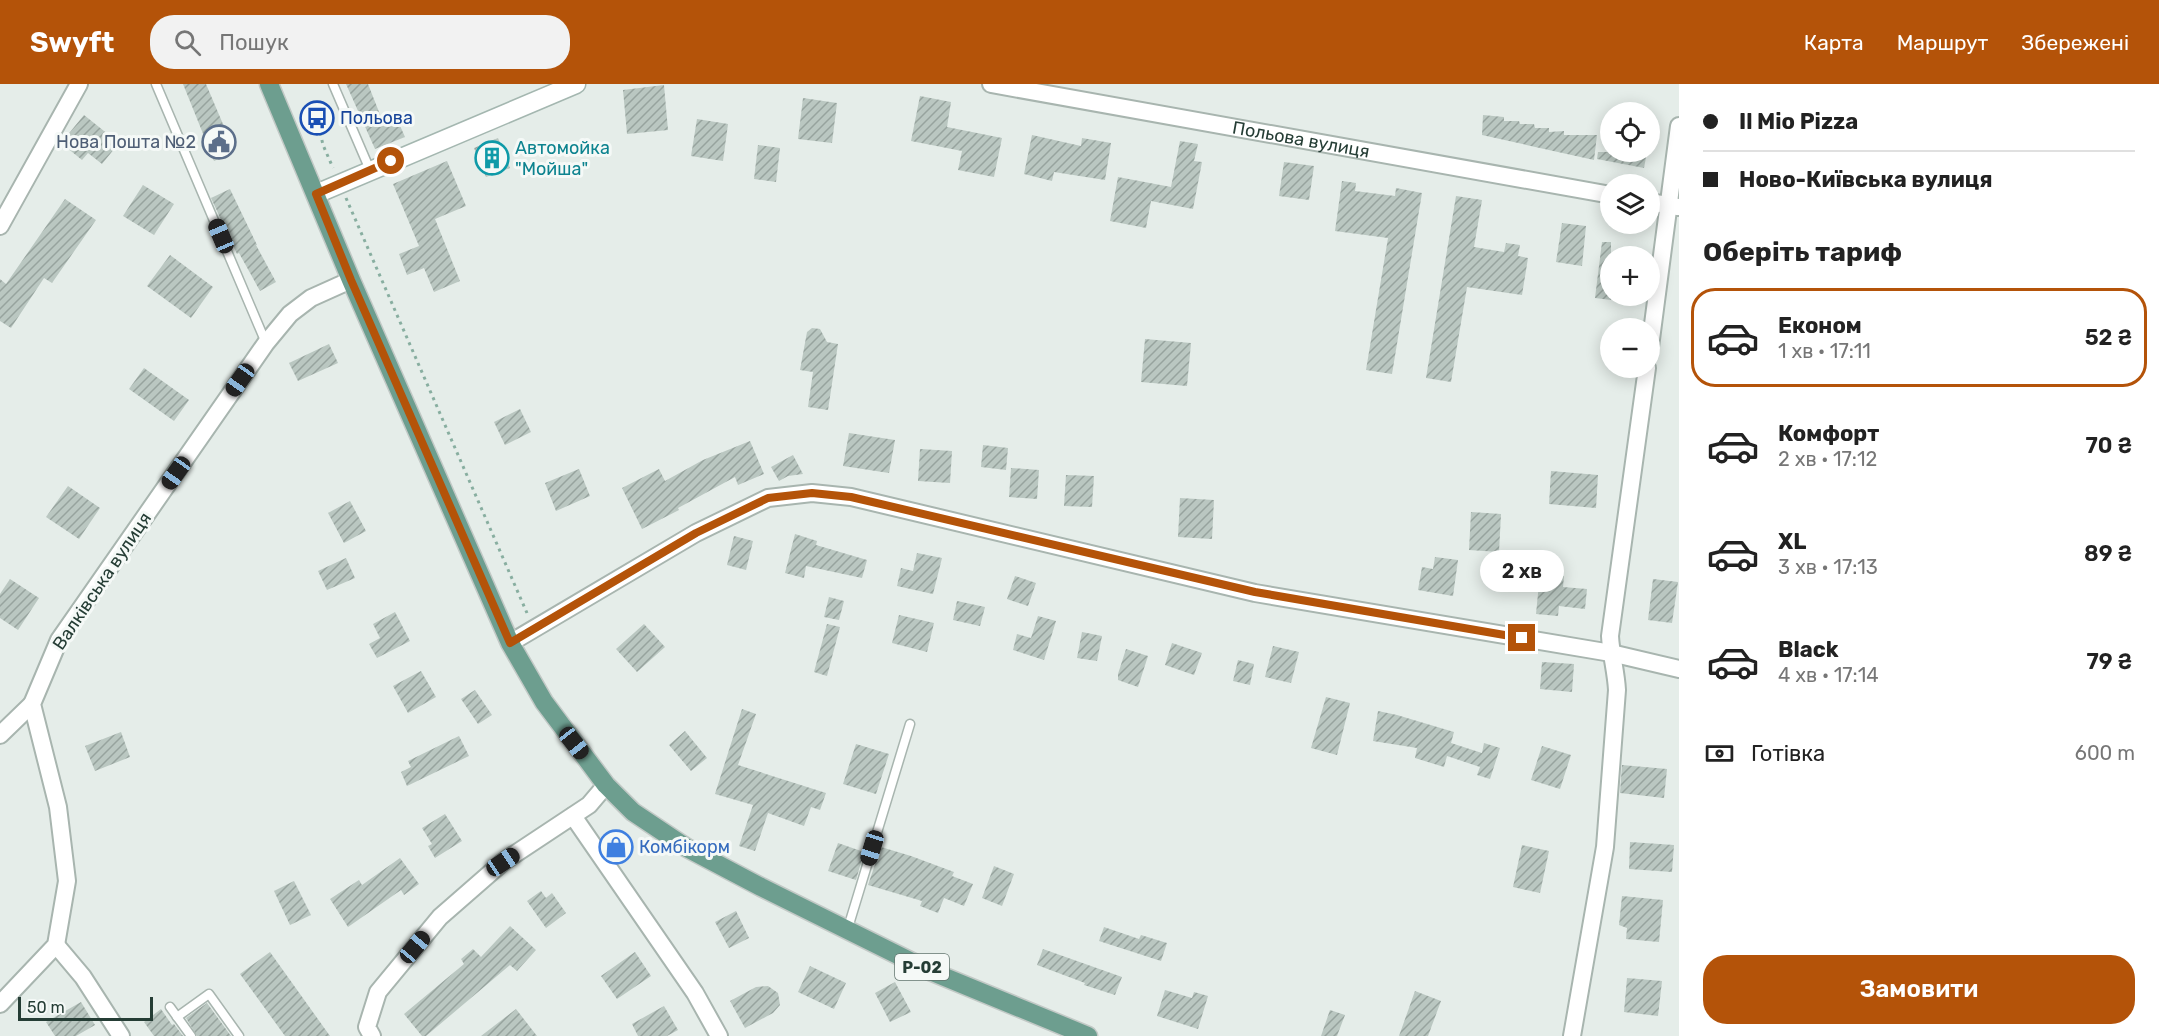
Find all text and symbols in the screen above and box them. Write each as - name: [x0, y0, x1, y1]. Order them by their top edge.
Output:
- search box: [150, 15, 570, 69]
- text: Swyft: [30, 26, 114, 59]
- icon: search: [171, 26, 204, 59]
- text: Пошук: [219, 29, 289, 56]
- text: Карта: [1804, 30, 1864, 55]
- text: Маршрут: [1897, 30, 1988, 55]
- text: Збережені: [2021, 30, 2129, 55]
- bus stop icon: Польова: [299, 100, 335, 136]
- map controls: [1600, 102, 1660, 378]
- button: locate: [1600, 102, 1660, 162]
- place label: Польова: [340, 107, 413, 129]
- text: Il Mio Pizza: [1739, 108, 1858, 135]
- street label: Польова вулиця: [1231, 116, 1371, 163]
- public building icon: Нова Пошта №2: [201, 124, 237, 160]
- place label: Нова Пошта №2: [56, 131, 196, 153]
- place label: Автомойка "Мойша": [515, 137, 610, 180]
- building icon: Автомойка "Мойша": [474, 140, 510, 176]
- route start: [377, 147, 404, 174]
- text: Ново-Київська вулиця: [1739, 166, 1993, 193]
- button: layers: [1600, 174, 1660, 234]
- car: [206, 216, 236, 256]
- text: Оберіть тариф: [1703, 236, 1902, 268]
- button: +: [1600, 246, 1660, 306]
- icon: car: [1706, 311, 1760, 365]
- text: Економ: [1778, 312, 1862, 339]
- button: −: [1600, 318, 1660, 378]
- text: 52 ₴: [2085, 324, 2132, 351]
- text: 1 хв · 17:11: [1778, 339, 1871, 363]
- car: [222, 360, 258, 400]
- icon: car: [1706, 419, 1760, 473]
- text: Комфорт: [1778, 420, 1879, 447]
- text: 70 ₴: [2086, 432, 2132, 459]
- text: 2 хв · 17:12: [1778, 447, 1877, 471]
- car: [158, 453, 194, 493]
- street label: Валківська вулиця: [48, 508, 156, 654]
- icon: car: [1706, 527, 1760, 581]
- text: XL: [1778, 528, 1806, 555]
- text: 89 ₴: [2084, 540, 2132, 567]
- callout: 2 хв: [1480, 551, 1564, 593]
- text: 3 хв · 17:13: [1778, 555, 1878, 579]
- text: 2 хв: [1502, 559, 1542, 583]
- route end: [1508, 624, 1535, 651]
- icon: car: [1706, 635, 1760, 689]
- text: Black: [1778, 636, 1839, 663]
- text: 79 ₴: [2086, 648, 2132, 675]
- text: 4 хв · 17:14: [1778, 663, 1879, 687]
- car: [556, 723, 592, 763]
- icon: cash: [1703, 737, 1736, 770]
- text: Готівка: [1751, 740, 1825, 767]
- text: 600 m: [2075, 741, 2135, 765]
- car: [858, 828, 886, 868]
- shop icon: Комбікорм: [598, 829, 634, 865]
- place label: Комбікорм: [639, 836, 730, 858]
- car: [483, 844, 523, 880]
- car: [397, 927, 433, 967]
- road number: Р-02: [895, 954, 949, 980]
- button: Замовити: [1703, 955, 2135, 1024]
- scale bar: [18, 994, 153, 1022]
- text: 50 m: [27, 998, 65, 1017]

